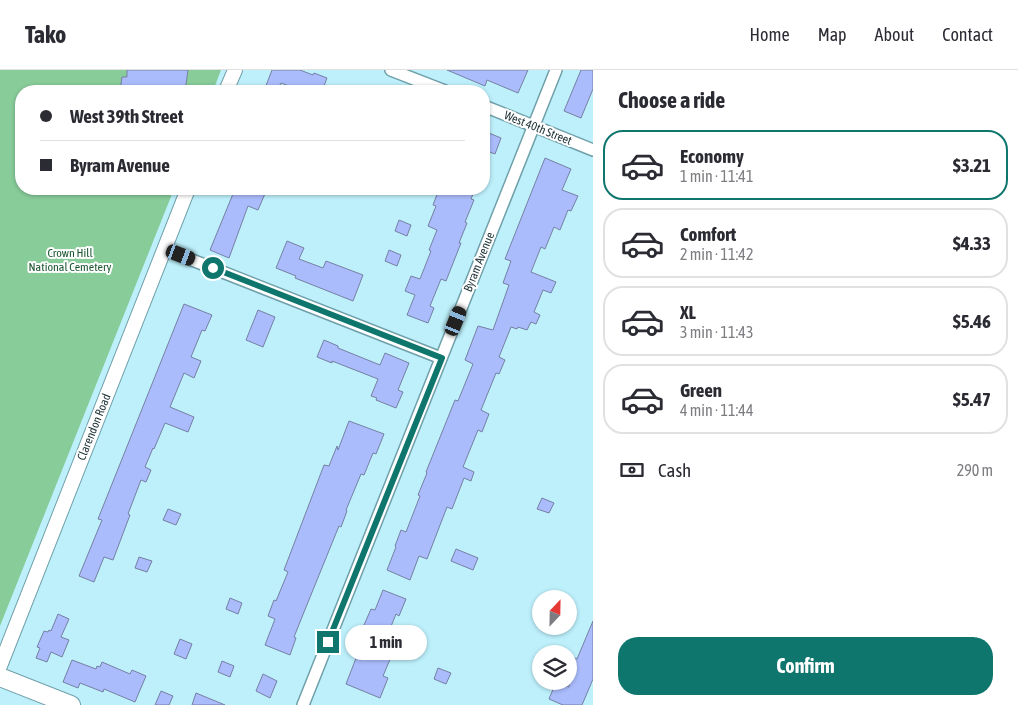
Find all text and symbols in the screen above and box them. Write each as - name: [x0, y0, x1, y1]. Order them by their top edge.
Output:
- text: Tako: [25, 21, 66, 48]
- text: Home: [750, 24, 790, 45]
- text: Map: [818, 24, 847, 45]
- text: About: [875, 24, 914, 45]
- text: Contact: [942, 24, 993, 45]
- text: Choose a ride: [618, 87, 725, 113]
- text: West 39th Street: [70, 105, 183, 127]
- street label: West 40th Street: [502, 108, 574, 148]
- icon: car: [620, 143, 665, 188]
- text: Economy: [680, 145, 744, 167]
- text: Byram Avenue: [70, 154, 170, 176]
- text: $3.21: [953, 154, 991, 176]
- text: 1 min · 11:41: [680, 167, 753, 185]
- icon: car: [620, 221, 665, 266]
- text: Comfort: [680, 223, 736, 245]
- street label: Byram Avenue: [461, 230, 497, 294]
- text: $4.33: [953, 232, 991, 254]
- car: [164, 243, 197, 267]
- text: 2 min · 11:42: [680, 245, 753, 263]
- park label: Crown Hill National Cemetery: [29, 246, 112, 274]
- route start: [202, 257, 224, 279]
- icon: car: [620, 299, 665, 344]
- text: XL: [680, 301, 696, 323]
- car: [443, 304, 468, 338]
- text: $5.46: [953, 310, 991, 332]
- text: 3 min · 11:43: [680, 323, 753, 341]
- icon: car: [620, 377, 665, 422]
- text: Green: [680, 379, 722, 401]
- text: $5.47: [953, 388, 991, 410]
- street label: Clarendon Road: [74, 392, 114, 462]
- text: 4 min · 11:44: [680, 401, 753, 419]
- icon: cash: [618, 456, 646, 484]
- text: Cash: [658, 459, 691, 481]
- text: 290 m: [957, 461, 993, 479]
- north arrow: [532, 590, 578, 635]
- map controls: [532, 590, 577, 690]
- callout: 1 min: [346, 624, 428, 660]
- route end: [317, 631, 339, 653]
- text: 1 min: [370, 633, 402, 651]
- button: Confirm: [618, 637, 993, 695]
- button: layers: [532, 645, 577, 690]

